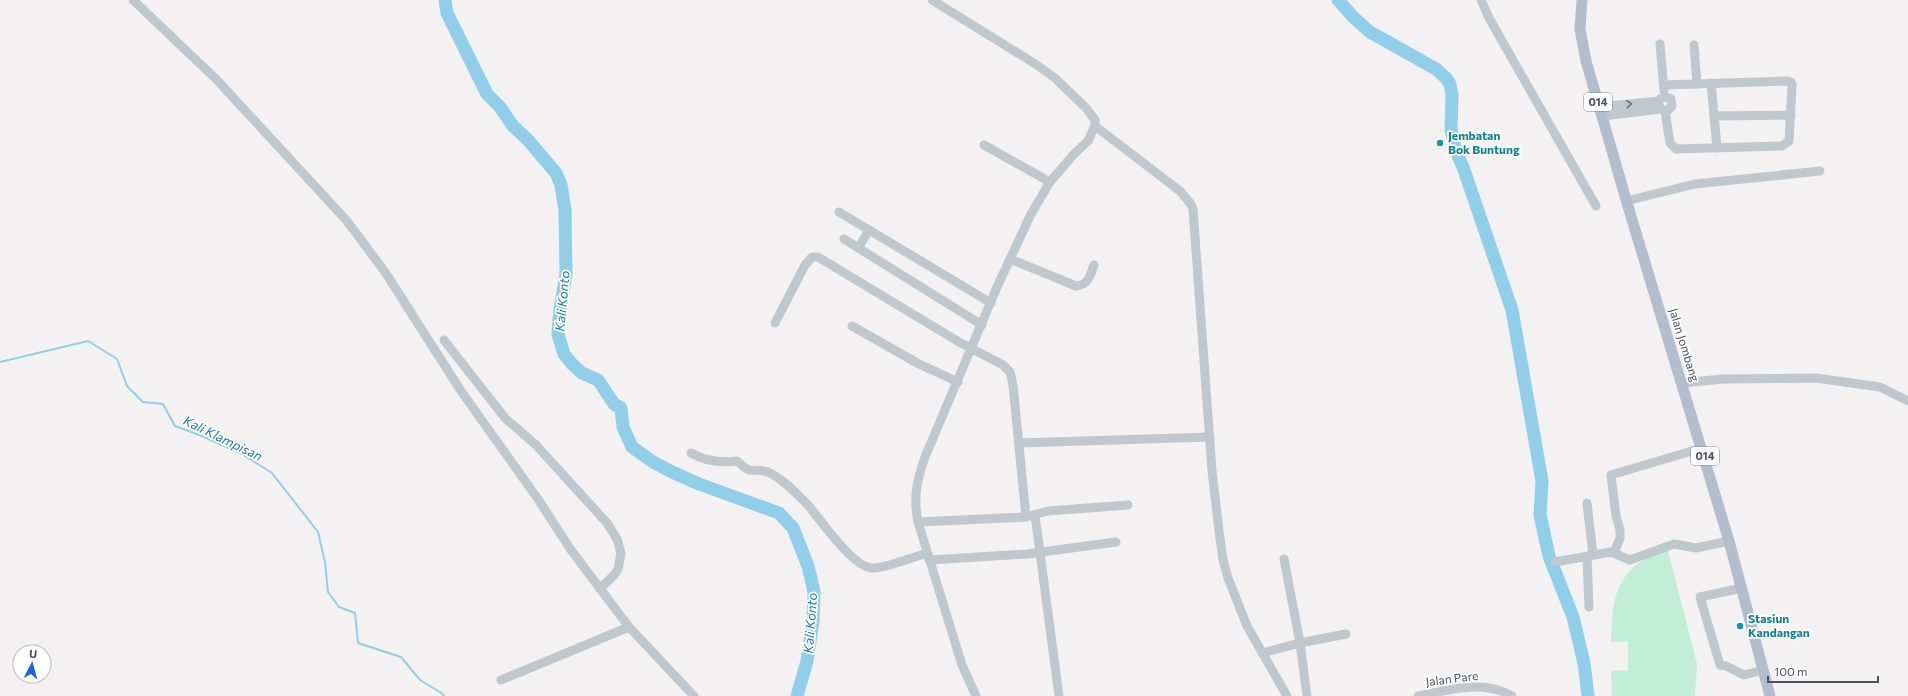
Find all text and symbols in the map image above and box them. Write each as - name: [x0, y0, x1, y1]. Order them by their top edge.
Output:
- road number: 014: [1584, 93, 1612, 111]
- one-way arrow: [1626, 100, 1632, 109]
- place label: Jembatan Bok Buntung: [1448, 128, 1520, 156]
- marker: Jembatan Bok Buntung: [1435, 138, 1445, 148]
- water label: Kali Konto: [551, 270, 573, 332]
- street label: Jalan Jombang: [1666, 306, 1703, 384]
- water label: Kali Klampisan: [181, 412, 265, 464]
- road number: 014: [1691, 447, 1719, 465]
- water label: Kali Konto: [800, 592, 820, 654]
- place label: Stasiun Kandangan: [1748, 611, 1810, 639]
- marker: Stasiun Kandangan: [1735, 621, 1745, 631]
- north arrow: [12, 644, 52, 684]
- text: U: [28, 647, 38, 660]
- scale bar: [1768, 658, 1878, 684]
- text: 100 m: [1774, 664, 1808, 678]
- street label: Jalan Pare: [1425, 668, 1479, 689]

